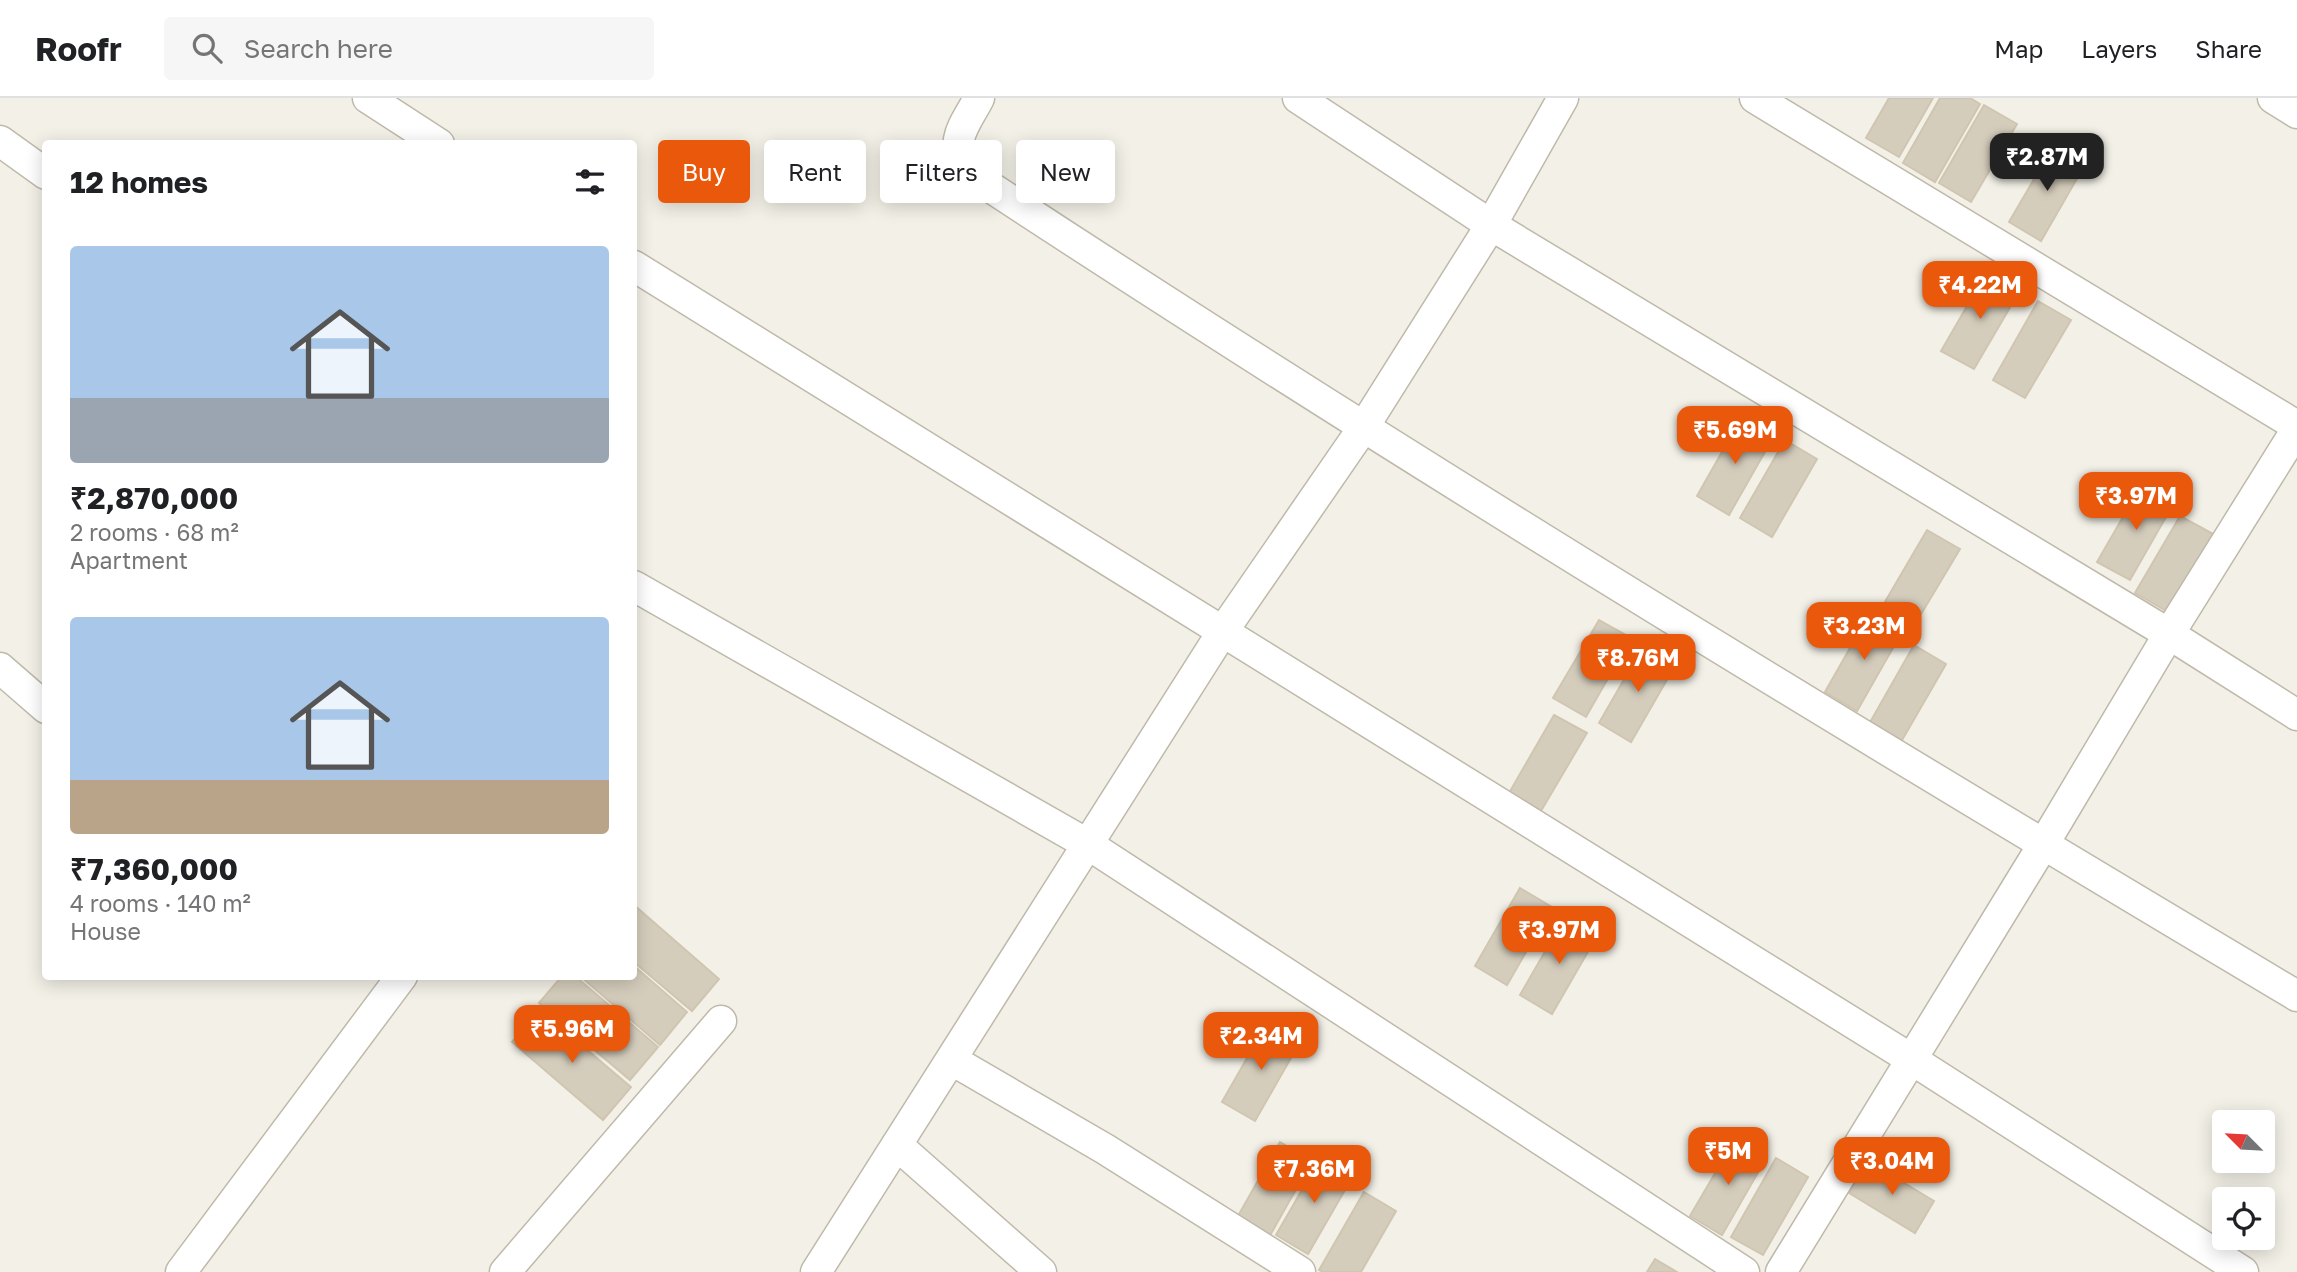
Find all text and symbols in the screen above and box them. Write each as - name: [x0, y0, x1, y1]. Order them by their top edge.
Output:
- search box: [164, 17, 654, 80]
- text: Roofr: [35, 29, 122, 68]
- icon: search: [188, 29, 226, 67]
- text: Search here: [244, 33, 393, 64]
- text: Map: [1994, 34, 2043, 63]
- text: Layers: [2081, 34, 2157, 63]
- text: Share: [2195, 34, 2262, 63]
- pin: ₹2.87M: [1990, 134, 2104, 193]
- chip: Buy: [658, 140, 750, 203]
- chip: Rent: [764, 140, 866, 203]
- chip: Filters: [880, 140, 1002, 203]
- chip: New: [1016, 140, 1115, 203]
- text: ₹2.87M: [2006, 142, 2088, 170]
- icon: filters: [571, 163, 609, 201]
- text: 12 homes: [70, 164, 208, 200]
- pin: ₹4.22M: [1923, 262, 2037, 321]
- text: ₹4.22M: [1938, 270, 2022, 298]
- icon: home: [277, 291, 403, 417]
- pin: ₹5.69M: [1678, 406, 1792, 466]
- text: ₹5.69M: [1693, 415, 1777, 443]
- pin: ₹3.97M: [2079, 472, 2193, 532]
- text: ₹2,870,000: [70, 480, 238, 516]
- text: ₹3.97M: [2095, 481, 2177, 509]
- text: 2 rooms · 68 m²: [70, 518, 239, 546]
- text: Apartment: [70, 546, 188, 574]
- pin: ₹3.23M: [1807, 602, 1921, 662]
- text: ₹3.23M: [1822, 611, 1906, 639]
- pin: ₹8.76M: [1581, 634, 1695, 694]
- text: ₹8.76M: [1597, 643, 1679, 671]
- icon: home: [277, 662, 403, 788]
- text: ₹7,360,000: [70, 851, 238, 887]
- text: 4 rooms · 140 m²: [70, 889, 251, 917]
- pin: ₹3.97M: [1502, 906, 1616, 966]
- text: ₹3.97M: [1518, 915, 1600, 943]
- text: House: [70, 917, 141, 945]
- pin: ₹5.96M: [515, 1006, 629, 1065]
- pin: ₹2.34M: [1204, 1012, 1318, 1072]
- text: ₹5.96M: [530, 1014, 614, 1042]
- text: ₹2.34M: [1219, 1021, 1303, 1049]
- north arrow: [2212, 1110, 2275, 1172]
- map controls: [2212, 1110, 2275, 1250]
- pin: ₹5M: [1694, 1128, 1762, 1187]
- text: ₹5M: [1704, 1136, 1752, 1164]
- pin: ₹3.04M: [1835, 1138, 1949, 1197]
- pin: ₹7.36M: [1257, 1146, 1371, 1205]
- text: ₹3.04M: [1850, 1146, 1934, 1174]
- text: ₹7.36M: [1273, 1154, 1355, 1182]
- button: locate: [2212, 1187, 2275, 1250]

